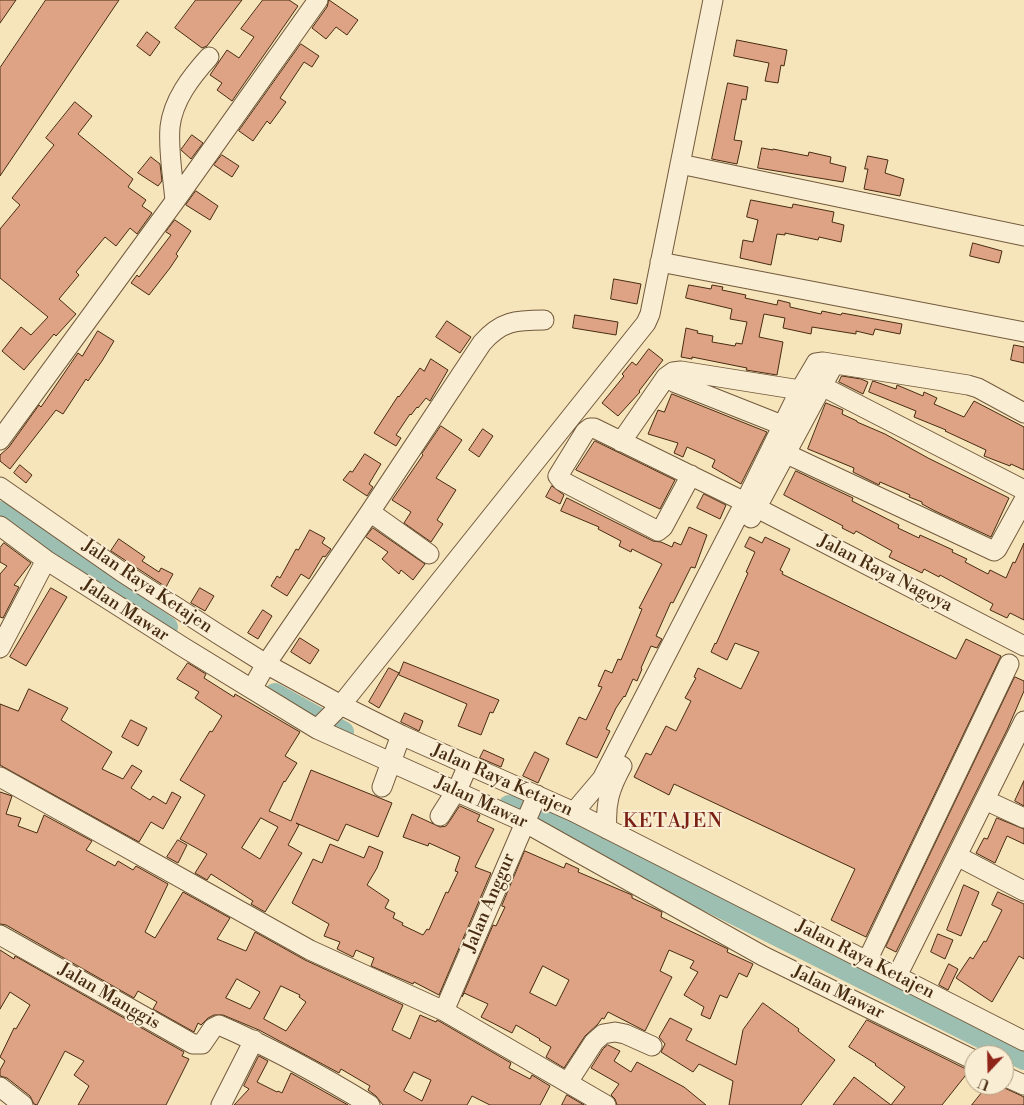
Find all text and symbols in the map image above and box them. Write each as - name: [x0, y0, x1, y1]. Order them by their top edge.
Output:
- street label: Jalan Raya Nagoya: [814, 531, 956, 617]
- street label: Jalan Raya Ketajen: [78, 535, 216, 639]
- street label: Jalan Mawar: [77, 575, 173, 647]
- street label: Jalan Raya Ketajen: [428, 740, 576, 822]
- street label: Jalan Mawar: [431, 772, 531, 834]
- district label: KETAJEN: [622, 810, 724, 834]
- street label: Jalan Anggur: [459, 850, 521, 956]
- street label: Jalan Raya Ketajen: [792, 916, 938, 1004]
- street label: Jalan Manggis: [54, 959, 164, 1035]
- street label: Jalan Mawar: [788, 961, 888, 1025]
- north arrow: [964, 1045, 1014, 1095]
- text: U: [976, 1073, 992, 1093]

